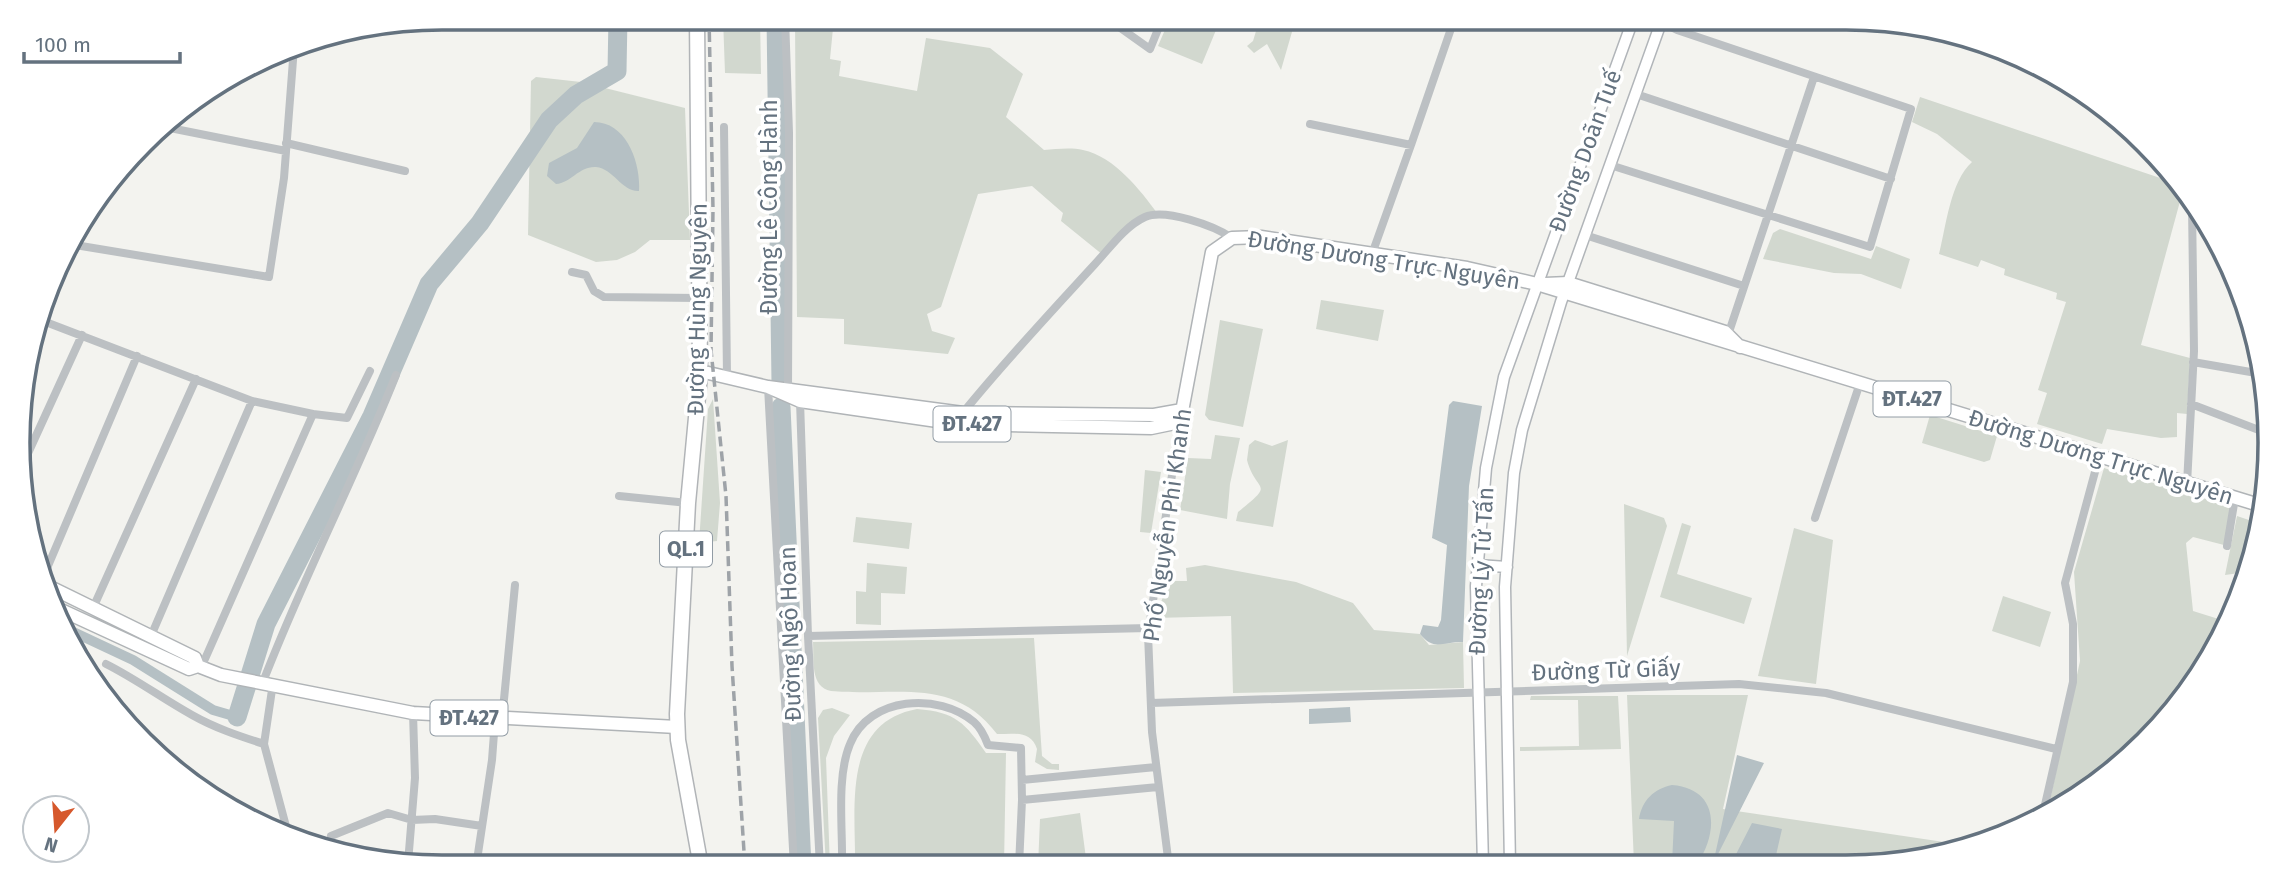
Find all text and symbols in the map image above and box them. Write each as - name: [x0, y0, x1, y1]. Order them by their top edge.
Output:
- scale bar: [24, 21, 180, 65]
- text: 100 m: [35, 32, 91, 58]
- street label: Đường Doãn Tuế: [1543, 66, 1627, 236]
- street label: Đường Lê Công Hành: [755, 99, 783, 315]
- street label: Đường Hùng Nguyên: [681, 203, 713, 415]
- street label: Đường Dương Trực Nguyên: [1246, 225, 1522, 295]
- road number: ĐT.427: [1874, 382, 1951, 416]
- street label: Đường Dương Trực Nguyên: [1965, 403, 2237, 511]
- road number: ĐT.427: [934, 406, 1010, 442]
- street label: Phố Nguyễn Phi Khanh: [1137, 406, 1197, 644]
- street label: Đường Lý Tử Tấn: [1463, 486, 1499, 656]
- road number: QL.1: [660, 532, 712, 566]
- street label: Đường Ngô Hoan: [773, 546, 807, 722]
- street label: Đường Từ Giấy: [1531, 653, 1682, 687]
- road number: ĐT.427: [430, 700, 508, 736]
- north arrow: [21, 794, 91, 864]
- text: N: [42, 832, 61, 858]

